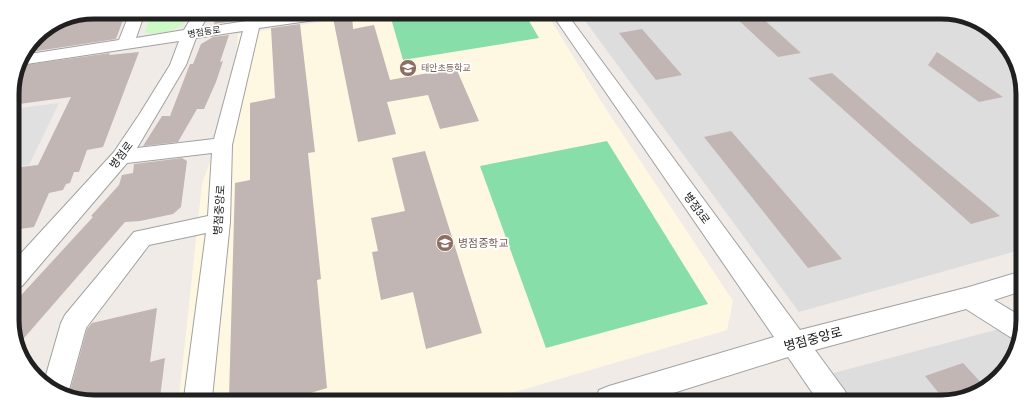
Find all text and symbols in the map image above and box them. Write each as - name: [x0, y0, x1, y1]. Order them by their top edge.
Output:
- street label: 병점동로: [187, 23, 221, 41]
- school or university icon: 태안초등학교: [398, 58, 418, 78]
- place label: 태안초등학교: [421, 62, 471, 74]
- street label: 병점로: [106, 139, 136, 171]
- street label: 병점중앙로: [210, 184, 228, 236]
- street label: 병점3로: [681, 190, 713, 226]
- school or university icon: 병점중학교: [435, 233, 455, 253]
- place label: 병점중학교: [458, 236, 509, 250]
- street label: 병점중앙로: [782, 323, 844, 355]

